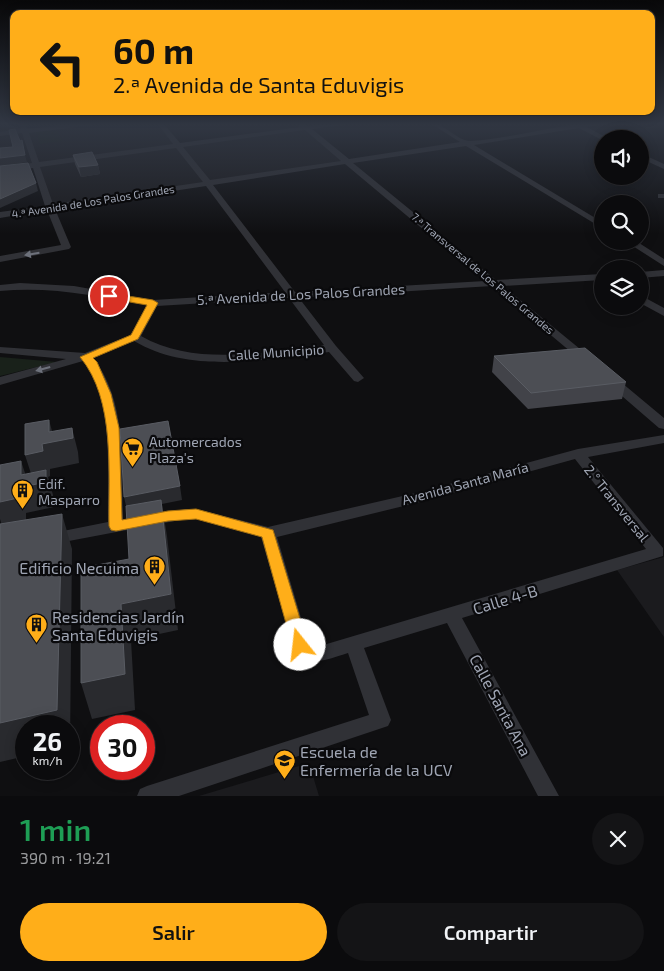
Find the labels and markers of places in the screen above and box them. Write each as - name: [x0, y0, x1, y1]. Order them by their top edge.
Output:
- pin: [88, 275, 130, 317]
- place label: Automercados Plaza's: [149, 433, 242, 466]
- supermarket icon: Automercados Plaza's: [121, 437, 145, 468]
- place label: Edif. Masparro: [38, 475, 100, 508]
- building icon: Edif. Masparro: [10, 479, 34, 510]
- building icon: Edificio Necuima: [143, 555, 167, 586]
- place label: Edificio Necuima: [19, 558, 139, 577]
- place label: Residencias Jardín Santa Eduvigis: [52, 607, 184, 644]
- building icon: Residencias Jardín Santa Eduvigis: [24, 613, 48, 644]
- place label: Escuela de Enfermería de la UCV: [300, 742, 453, 779]
- school or university icon: Escuela de Enfermería de la UCV: [272, 748, 296, 779]

